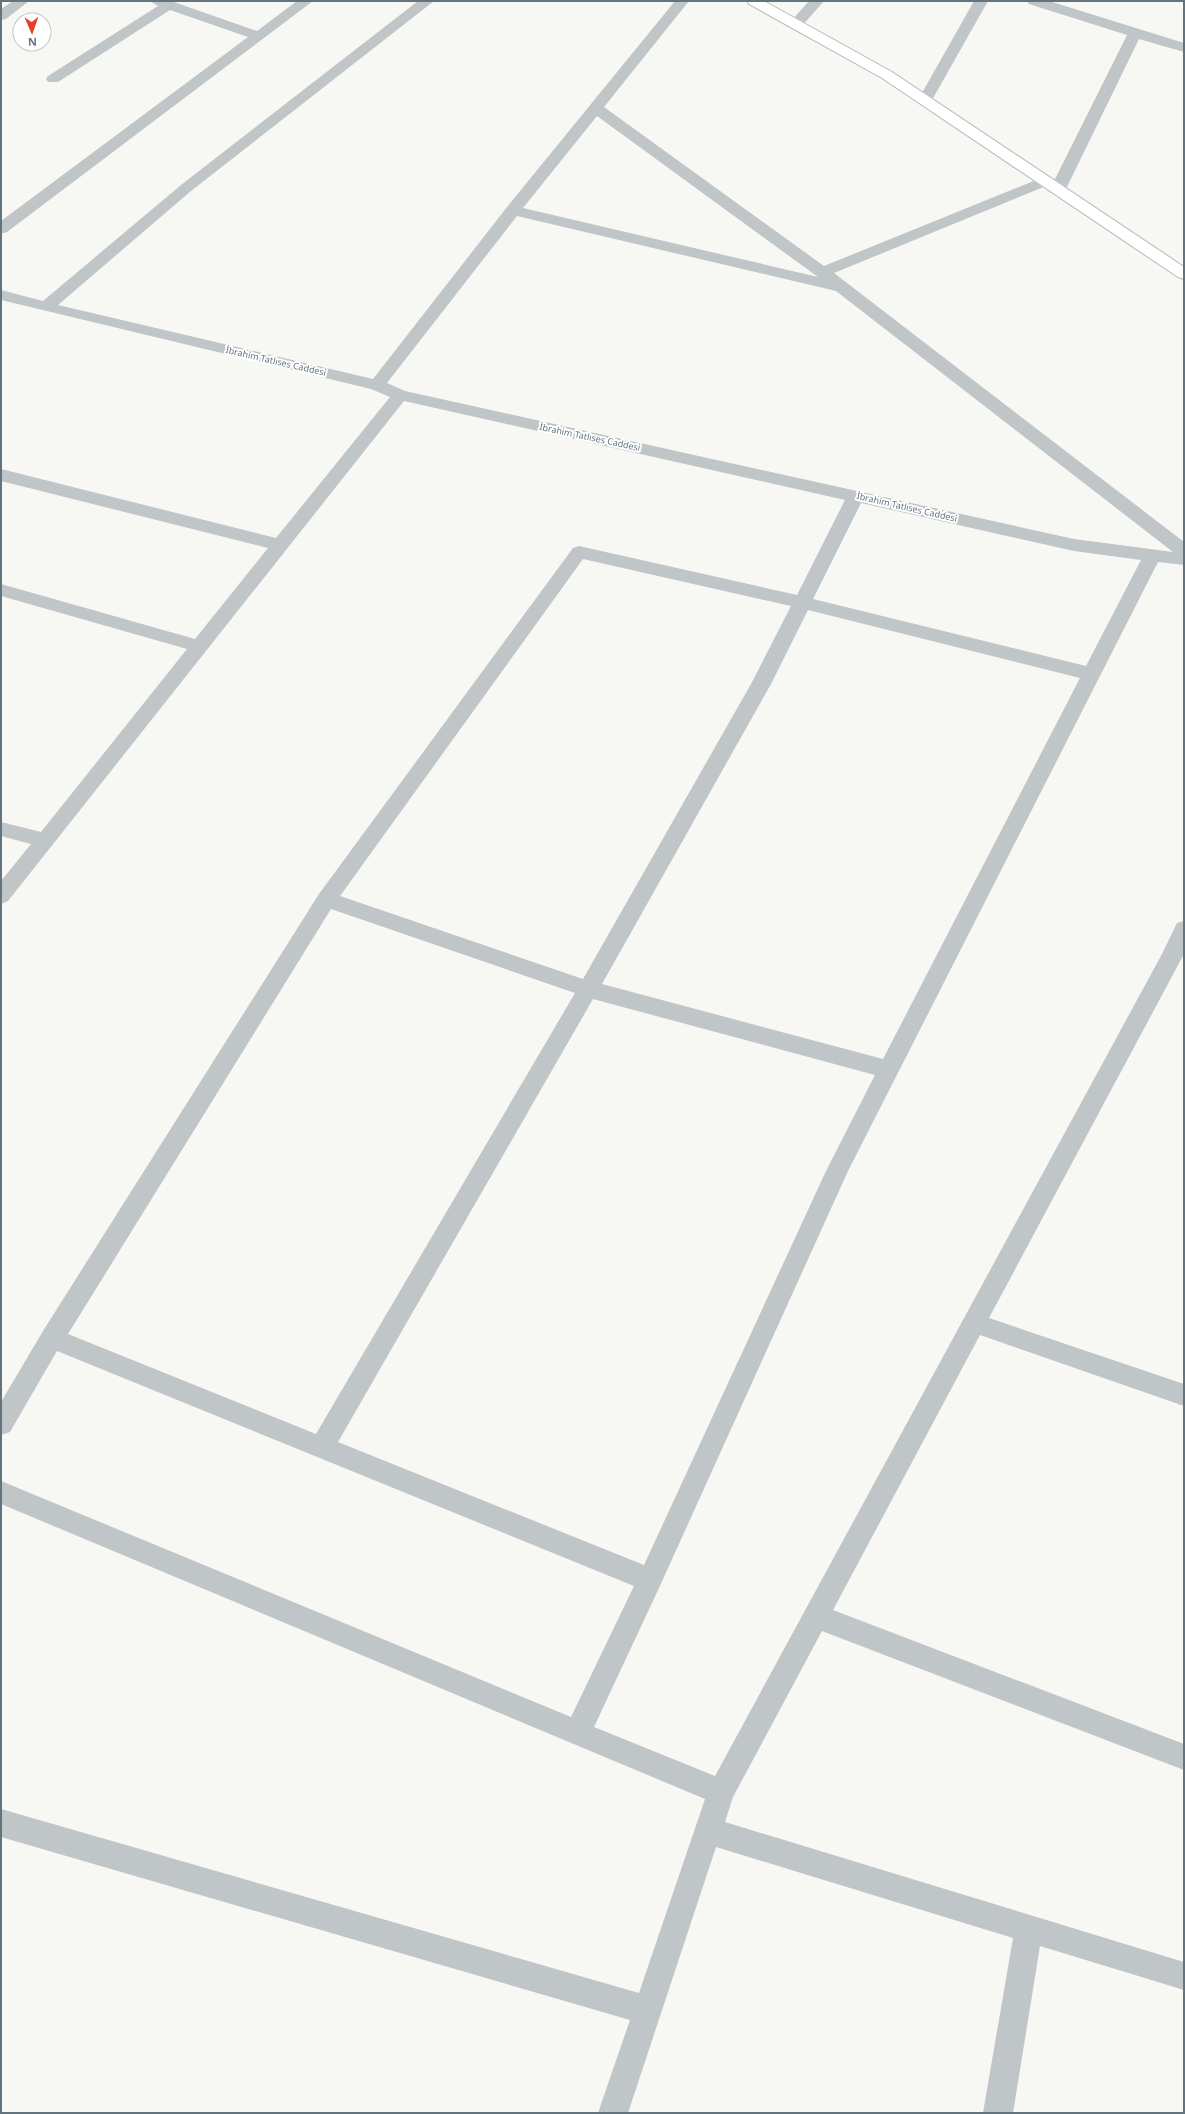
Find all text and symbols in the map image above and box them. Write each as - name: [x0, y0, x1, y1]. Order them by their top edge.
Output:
- north arrow: [12, 12, 52, 52]
- text: N: [28, 35, 37, 50]
- street label: İbrahim Tatlıses Caddesi: [225, 343, 327, 379]
- street label: İbrahim Tatlıses Caddesi: [538, 420, 642, 454]
- street label: İbrahim Tatlıses Caddesi: [856, 489, 958, 525]

